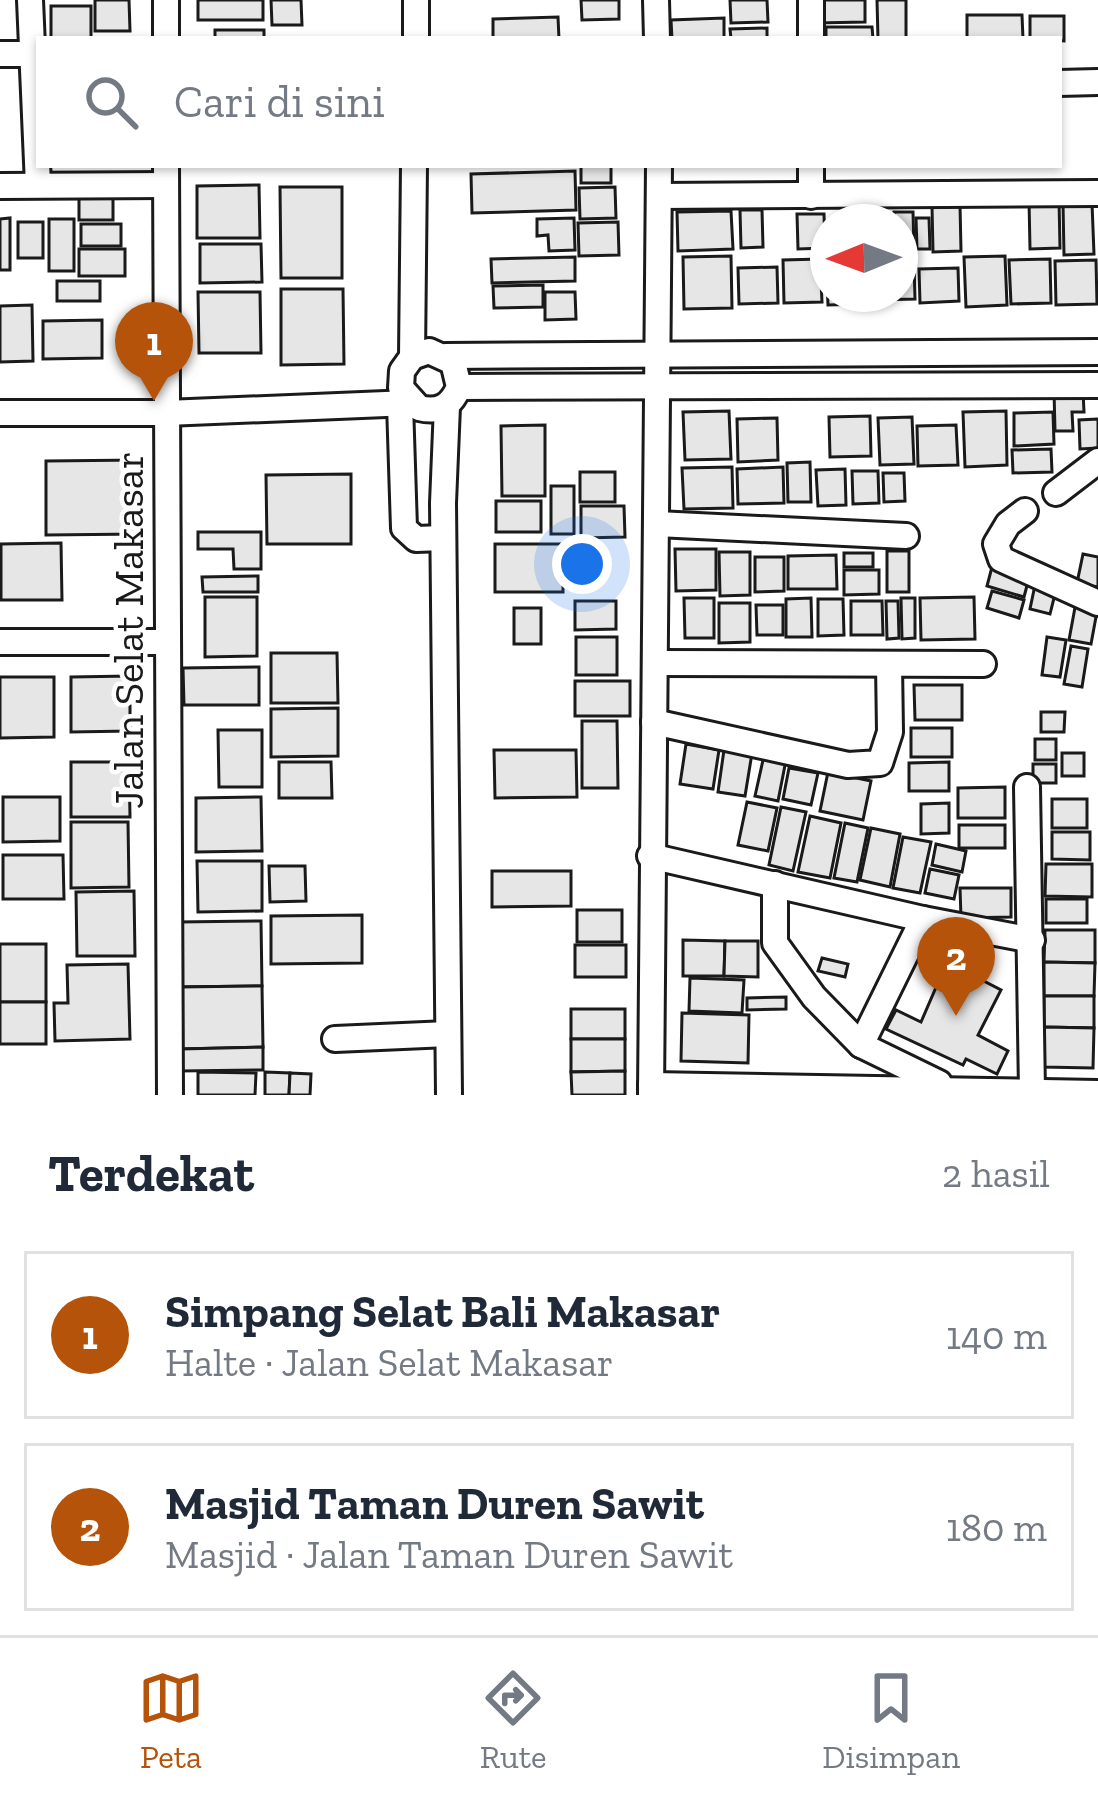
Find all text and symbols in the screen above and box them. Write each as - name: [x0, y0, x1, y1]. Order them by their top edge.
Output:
- search box: [36, 36, 1062, 168]
- icon: search: [78, 69, 144, 135]
- text: Cari di sini: [174, 75, 385, 129]
- north arrow: [810, 204, 918, 312]
- pin: 1: [115, 302, 193, 401]
- street label: Jalan Selat Makasar: [103, 451, 154, 809]
- your location: [552, 534, 612, 594]
- pin: 2: [917, 917, 995, 1016]
- text: Terdekat: [48, 1143, 254, 1204]
- text: 2 hasil: [942, 1150, 1050, 1197]
- text: Simpang Selat Bali Makasar: [165, 1285, 720, 1339]
- text: 1: [82, 1312, 98, 1359]
- text: 140 m: [946, 1312, 1047, 1359]
- text: Halte · Jalan Selat Makasar: [165, 1339, 613, 1386]
- text: Masjid Taman Duren Sawit: [165, 1477, 704, 1531]
- text: 2: [80, 1504, 100, 1551]
- text: 180 m: [946, 1504, 1047, 1551]
- text: Masjid · Jalan Taman Duren Sawit: [165, 1531, 733, 1578]
- tab: Peta: [138, 1665, 204, 1776]
- tab: Rute: [480, 1665, 546, 1776]
- tab: Disimpan: [822, 1665, 960, 1776]

